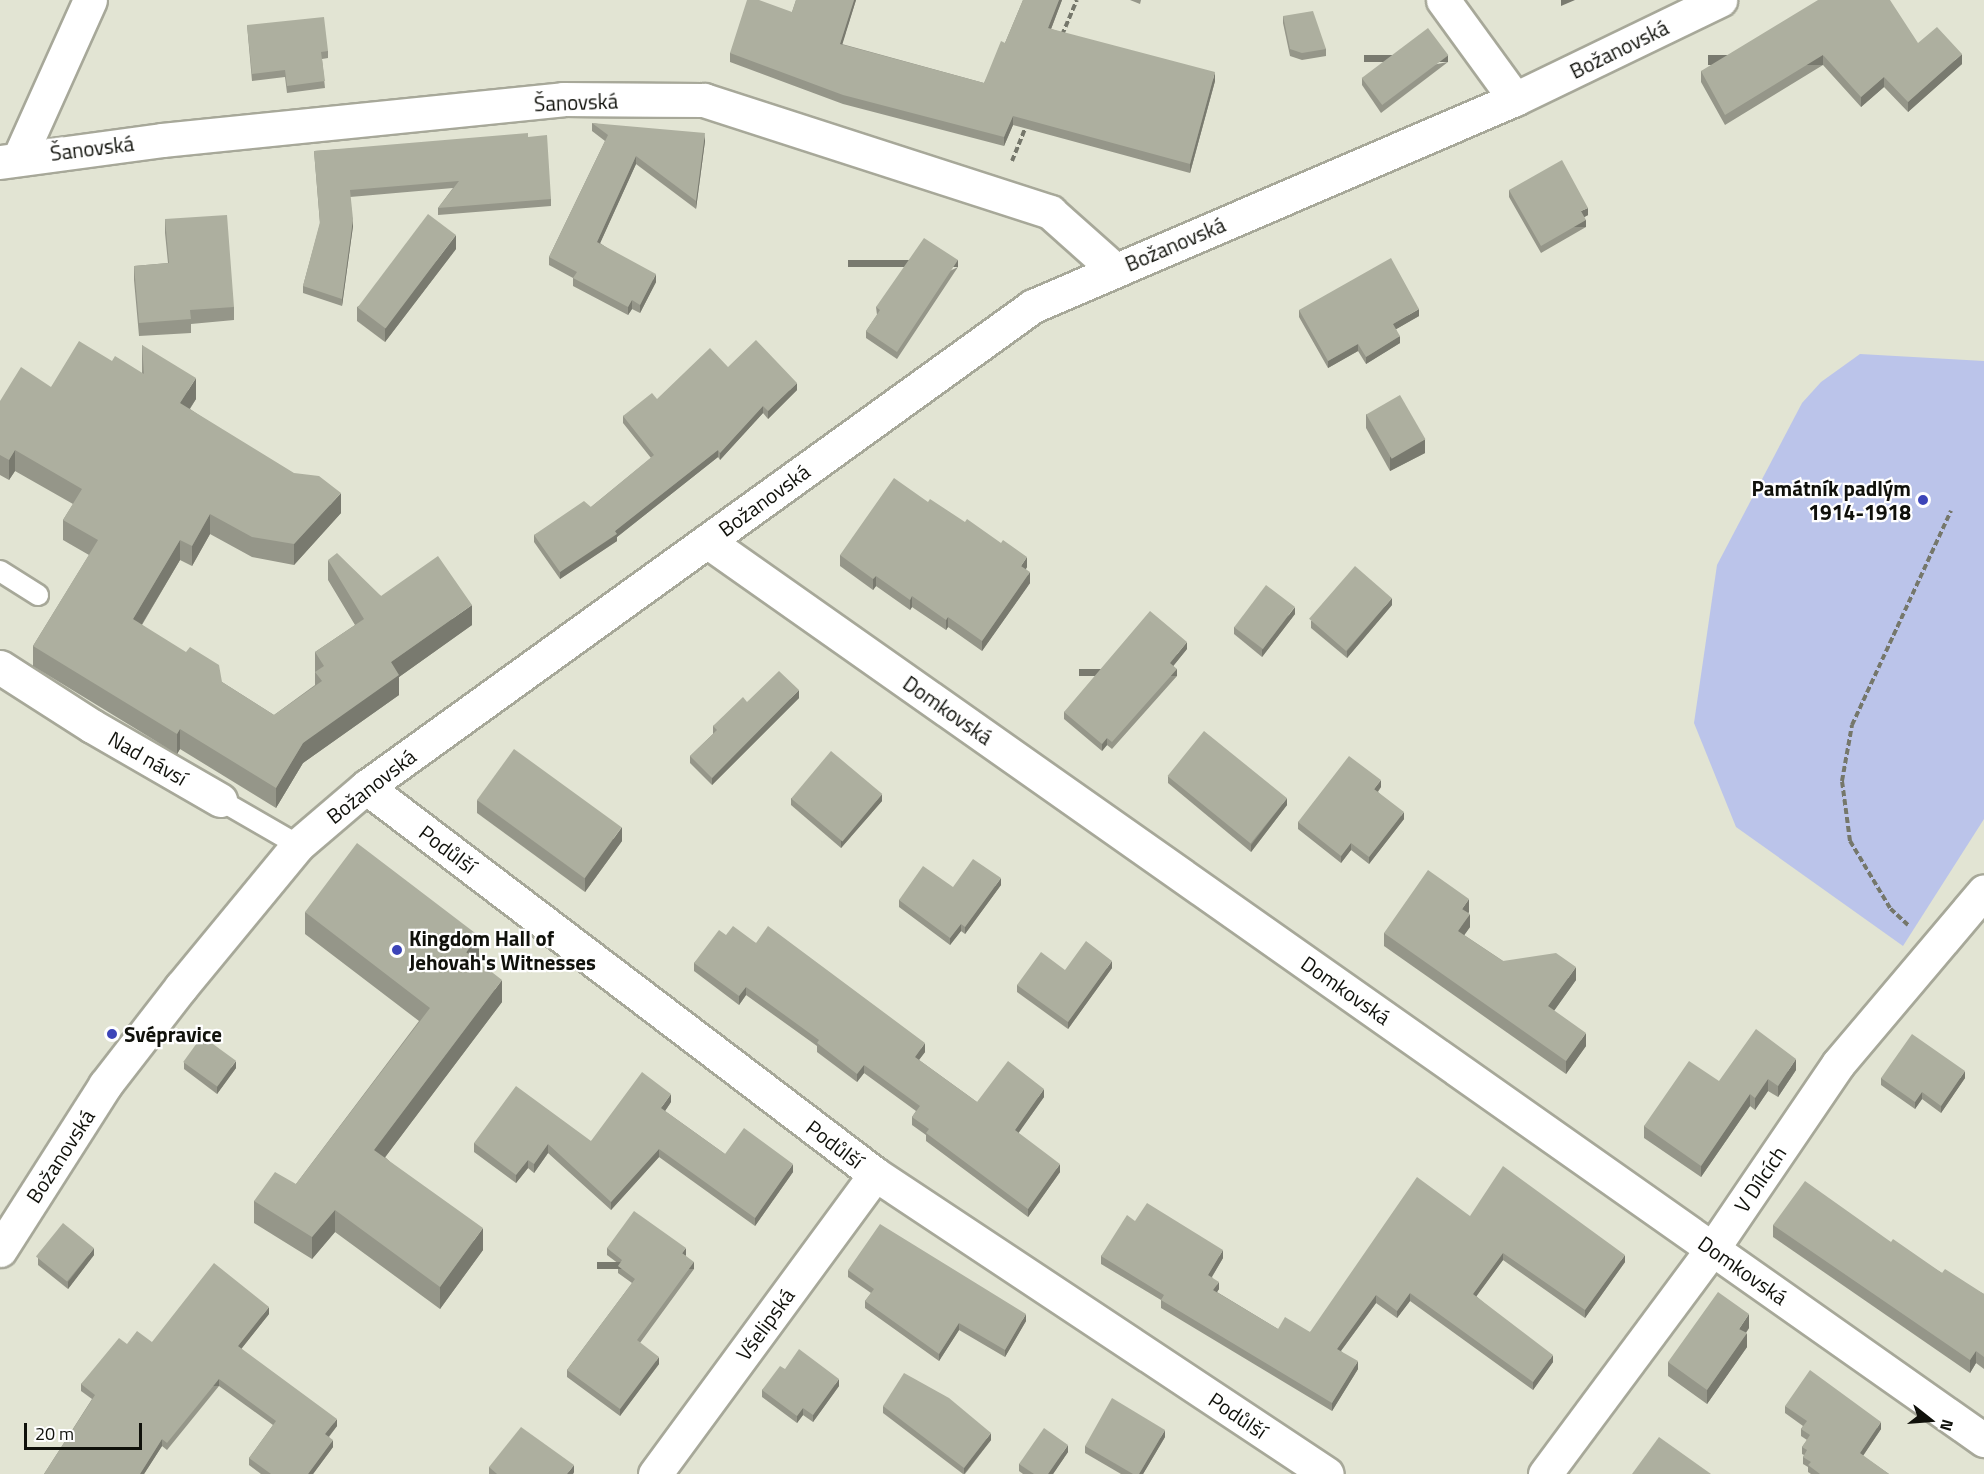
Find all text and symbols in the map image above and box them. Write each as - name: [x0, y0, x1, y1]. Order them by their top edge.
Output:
- street label: Božanovská: [1566, 14, 1672, 84]
- street label: Šanovská: [533, 88, 619, 116]
- street label: Šanovská: [49, 130, 135, 166]
- street label: Božanovská: [1121, 212, 1229, 276]
- street label: Božanovská: [714, 459, 814, 541]
- place label: Památník padlým 1914-1918: [1752, 475, 1911, 525]
- marker: Památník padlým 1914-1918: [1916, 493, 1930, 507]
- street label: Domkovská: [899, 670, 997, 750]
- street label: Nad návsí: [104, 725, 192, 791]
- street label: Božanovská: [321, 743, 421, 829]
- street label: Podůlší: [414, 819, 482, 879]
- place label: Kingdom Hall of Jehovah's Witnesses: [409, 925, 596, 975]
- marker: Kingdom Hall of Jehovah's Witnesses: [390, 943, 404, 957]
- street label: Domkovská: [1297, 950, 1395, 1030]
- place label: Svépravice: [124, 1021, 222, 1047]
- marker: Svépravice: [105, 1027, 119, 1041]
- street label: Božanovská: [20, 1104, 100, 1208]
- street label: Podůlší: [801, 1114, 869, 1174]
- street label: V Dílcích: [1729, 1141, 1791, 1217]
- street label: Domkovská: [1694, 1230, 1792, 1310]
- street label: Všelipská: [730, 1283, 800, 1365]
- street label: Podůlší: [1204, 1386, 1272, 1444]
- north arrow: [1900, 1390, 1960, 1450]
- scale bar: [27, 1411, 146, 1449]
- text: N: [1934, 1416, 1960, 1434]
- text: 20 m: [35, 1420, 74, 1447]

